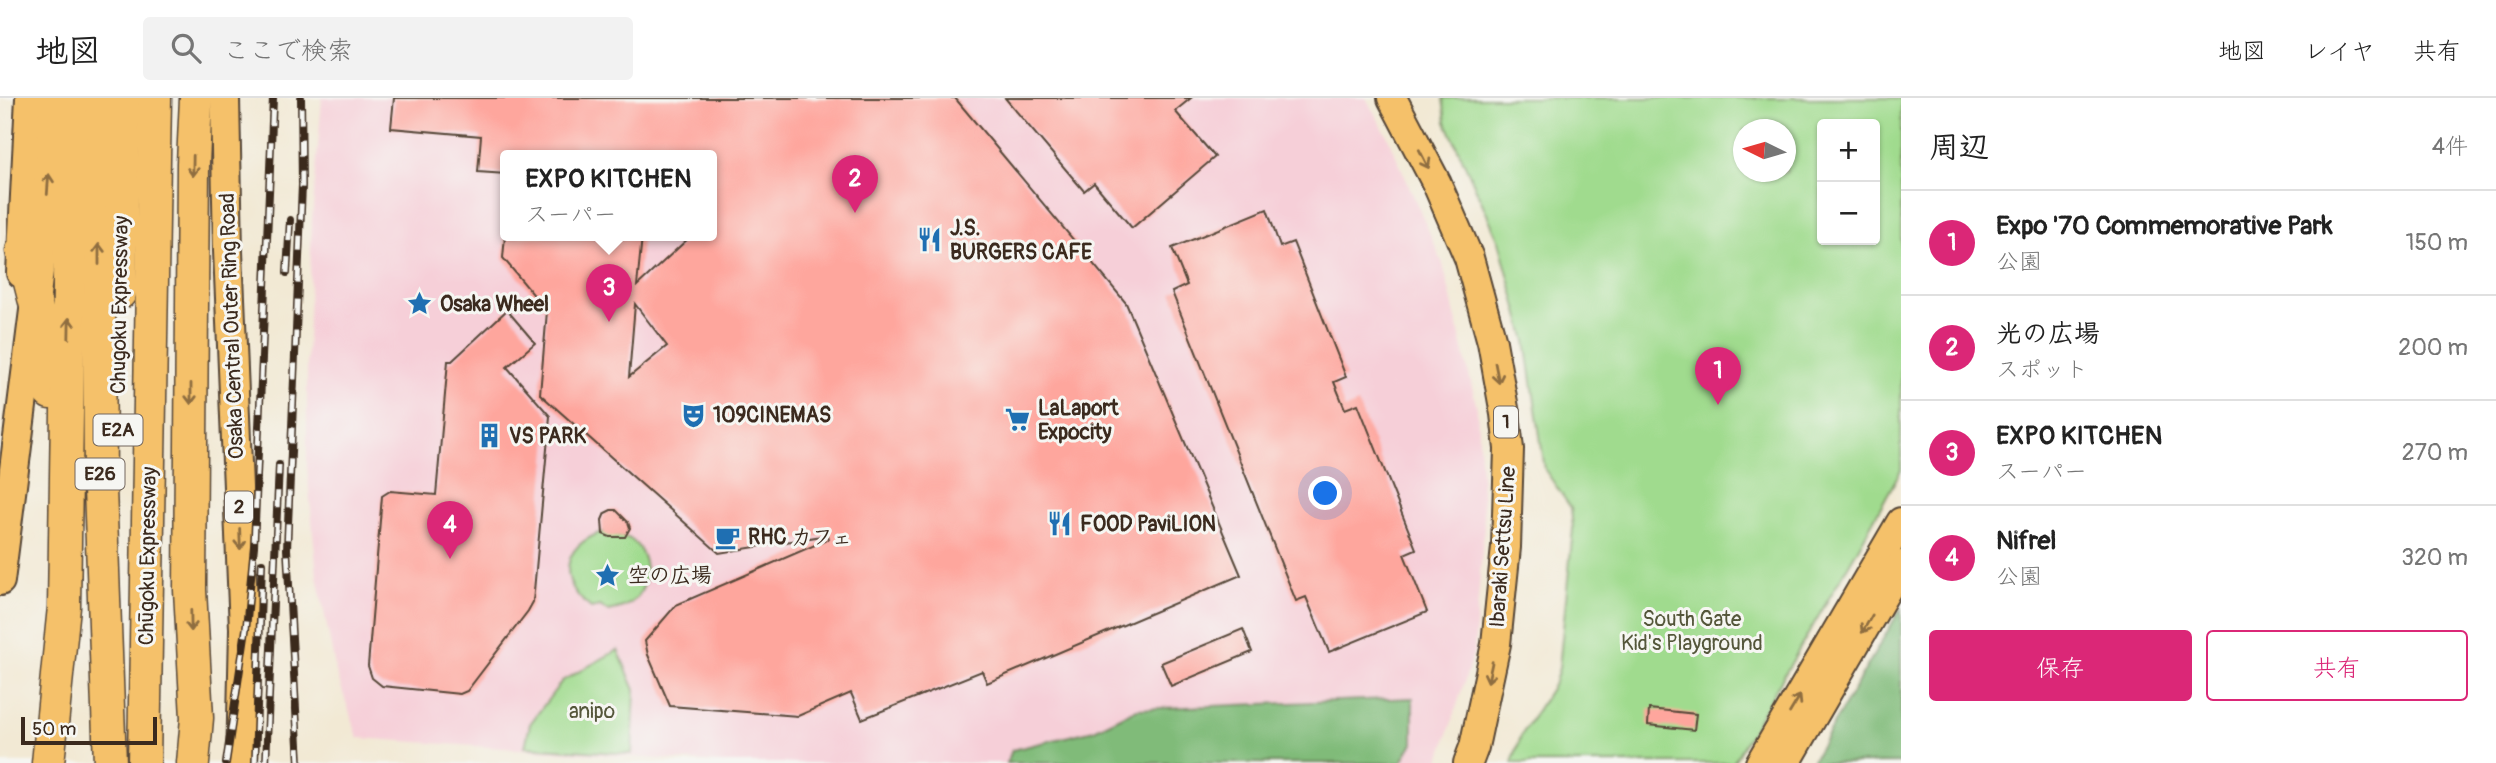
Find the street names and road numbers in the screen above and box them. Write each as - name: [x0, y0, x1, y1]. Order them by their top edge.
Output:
- street label: Osaka Central Outer Ring Road: [214, 192, 250, 460]
- street label: Chugoku Expressway: [105, 216, 135, 394]
- road number: 1: [1494, 406, 1518, 438]
- road number: E2A: [94, 414, 142, 446]
- road number: E26: [76, 458, 124, 490]
- street label: Ibaraki Settsu Line: [1484, 465, 1522, 629]
- street label: Chūgoku Expressway: [133, 466, 163, 646]
- road number: 2: [225, 492, 253, 522]

